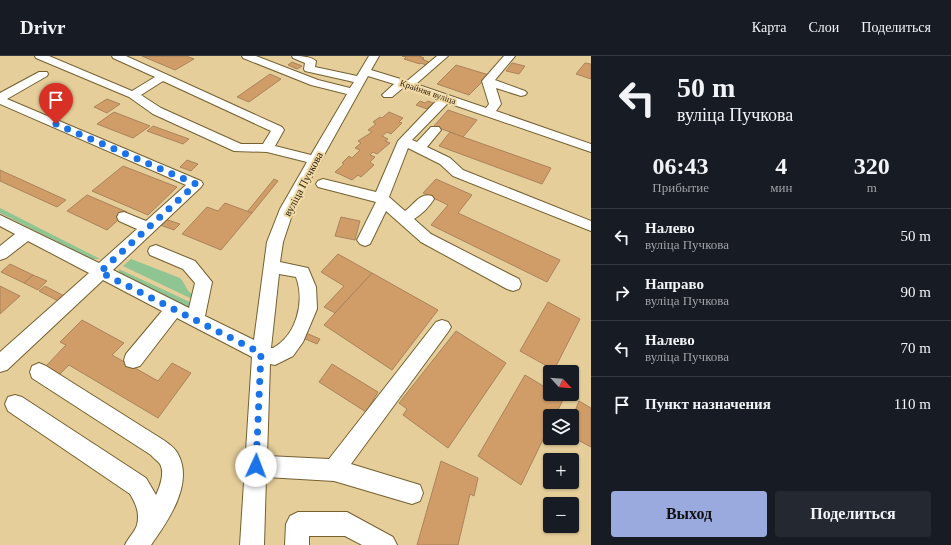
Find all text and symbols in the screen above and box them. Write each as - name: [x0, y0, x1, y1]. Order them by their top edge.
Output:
- text: Drivr: [20, 17, 65, 38]
- text: Карта: [752, 20, 786, 35]
- text: Слои: [808, 20, 839, 35]
- text: Поделиться: [861, 20, 931, 35]
- icon: left: [611, 72, 663, 124]
- text: 50 m: [677, 72, 735, 103]
- street label: Крайняя вуліца: [399, 78, 457, 106]
- pin: [39, 83, 73, 124]
- icon: arrive: [45, 89, 67, 111]
- text: вуліца Пучкова: [677, 105, 793, 125]
- street label: вуліца Пучкова: [281, 150, 325, 218]
- text: 06:43: [653, 153, 709, 179]
- text: 4: [775, 153, 787, 179]
- text: 320: [854, 153, 890, 179]
- text: Прибытие: [652, 180, 709, 195]
- text: мин: [770, 180, 792, 195]
- text: m: [867, 180, 877, 195]
- text: Налево: [645, 220, 695, 236]
- icon: left: [611, 226, 633, 248]
- text: 50 m: [901, 228, 931, 244]
- text: вуліца Пучкова: [645, 237, 729, 252]
- text: Направо: [645, 276, 704, 292]
- icon: right: [611, 282, 633, 304]
- text: 90 m: [901, 284, 931, 300]
- text: вуліца Пучкова: [645, 293, 729, 308]
- text: Налево: [645, 332, 695, 348]
- icon: left: [611, 338, 633, 360]
- text: 70 m: [901, 340, 931, 356]
- text: вуліца Пучкова: [645, 349, 729, 364]
- north arrow: [543, 365, 579, 401]
- map controls: [543, 365, 579, 533]
- icon: arrive: [611, 394, 633, 416]
- text: Пункт назначения: [645, 396, 771, 412]
- text: 110 m: [894, 396, 931, 412]
- button: layers: [543, 409, 579, 445]
- position arrow: [235, 445, 277, 487]
- button: +: [543, 453, 579, 489]
- button: Выход: [611, 491, 767, 537]
- button: Поделиться: [775, 491, 931, 537]
- button: −: [543, 497, 579, 533]

